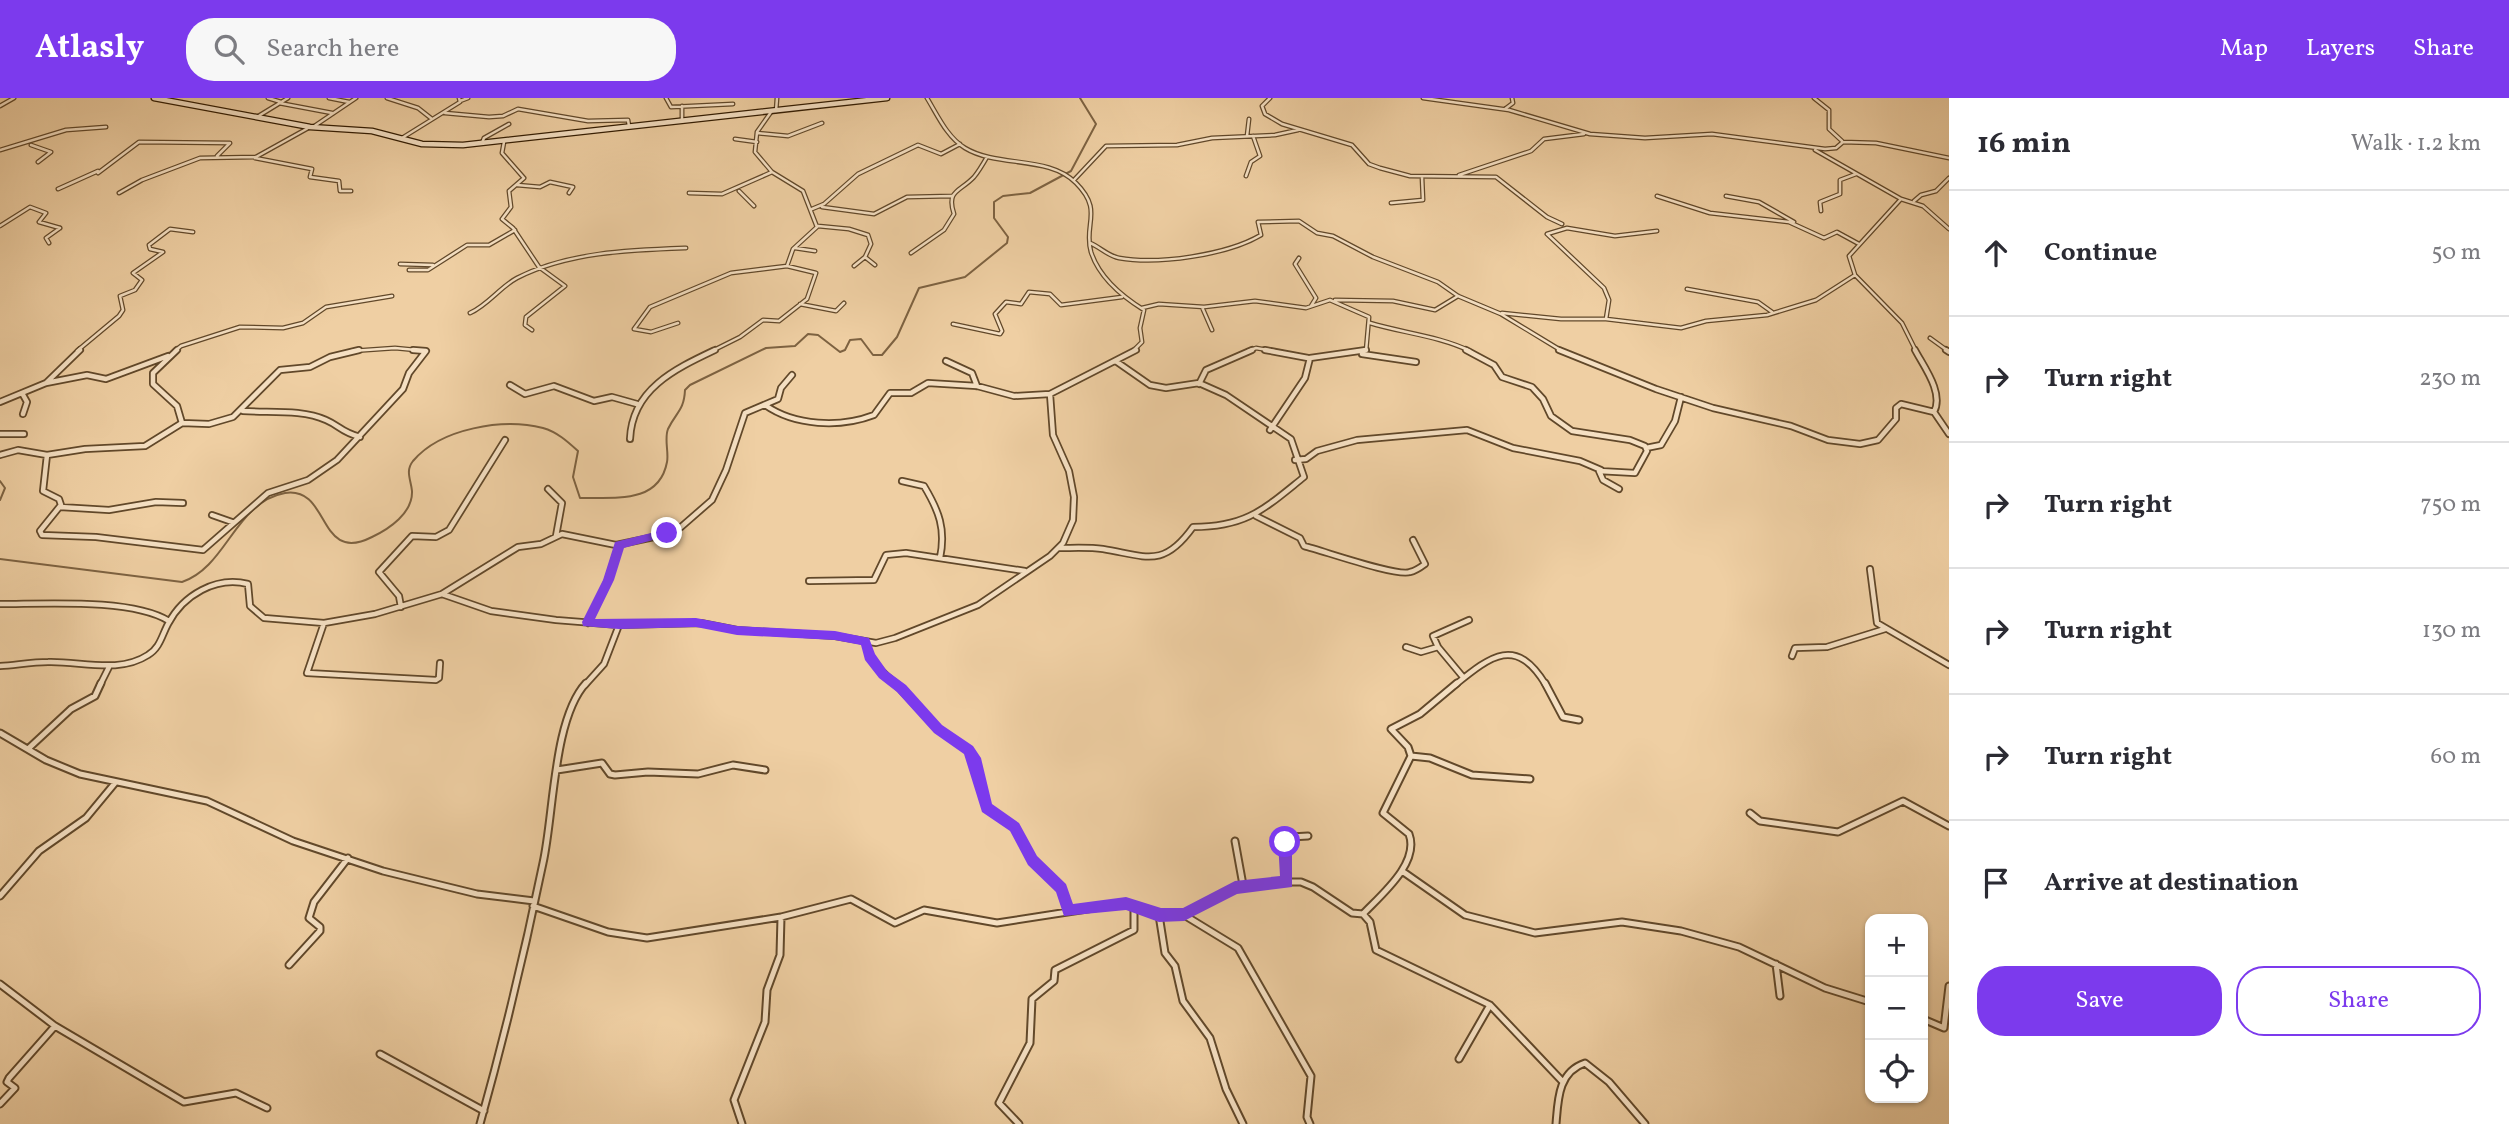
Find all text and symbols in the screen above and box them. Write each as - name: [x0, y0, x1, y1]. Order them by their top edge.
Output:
- search box: [186, 18, 676, 81]
- text: Atlasly: [35, 26, 144, 72]
- icon: search: [210, 30, 248, 68]
- text: Search here: [266, 31, 399, 67]
- text: Map: [2220, 32, 2268, 66]
- text: Layers: [2306, 32, 2375, 66]
- text: Share: [2413, 32, 2474, 66]
- text: 16 min: [1977, 123, 2071, 165]
- text: Walk · 1.2 km: [2351, 128, 2481, 160]
- icon: ahead: [1977, 234, 2015, 272]
- text: Continue: [2044, 235, 2157, 271]
- text: 50 m: [2432, 237, 2481, 269]
- icon: right: [1977, 360, 2015, 398]
- text: Turn right: [2044, 361, 2172, 397]
- text: 230 m: [2419, 363, 2481, 395]
- icon: right: [1977, 486, 2015, 524]
- text: Turn right: [2044, 487, 2172, 523]
- text: 750 m: [2420, 489, 2481, 521]
- route end: [651, 517, 682, 548]
- icon: right: [1977, 612, 2015, 650]
- text: Turn right: [2044, 613, 2172, 649]
- text: 130 m: [2422, 615, 2481, 647]
- icon: right: [1977, 738, 2015, 776]
- text: Turn right: [2044, 739, 2172, 775]
- text: 60 m: [2431, 741, 2481, 773]
- route start: [1269, 826, 1300, 857]
- icon: arrive: [1977, 864, 2015, 902]
- text: Arrive at destination: [2044, 865, 2299, 901]
- map controls: [1865, 914, 1928, 1103]
- button: +: [1865, 914, 1928, 977]
- button: Save: [1977, 966, 2222, 1036]
- button: Share: [2236, 966, 2481, 1036]
- button: −: [1865, 977, 1928, 1040]
- button: locate: [1865, 1040, 1928, 1103]

